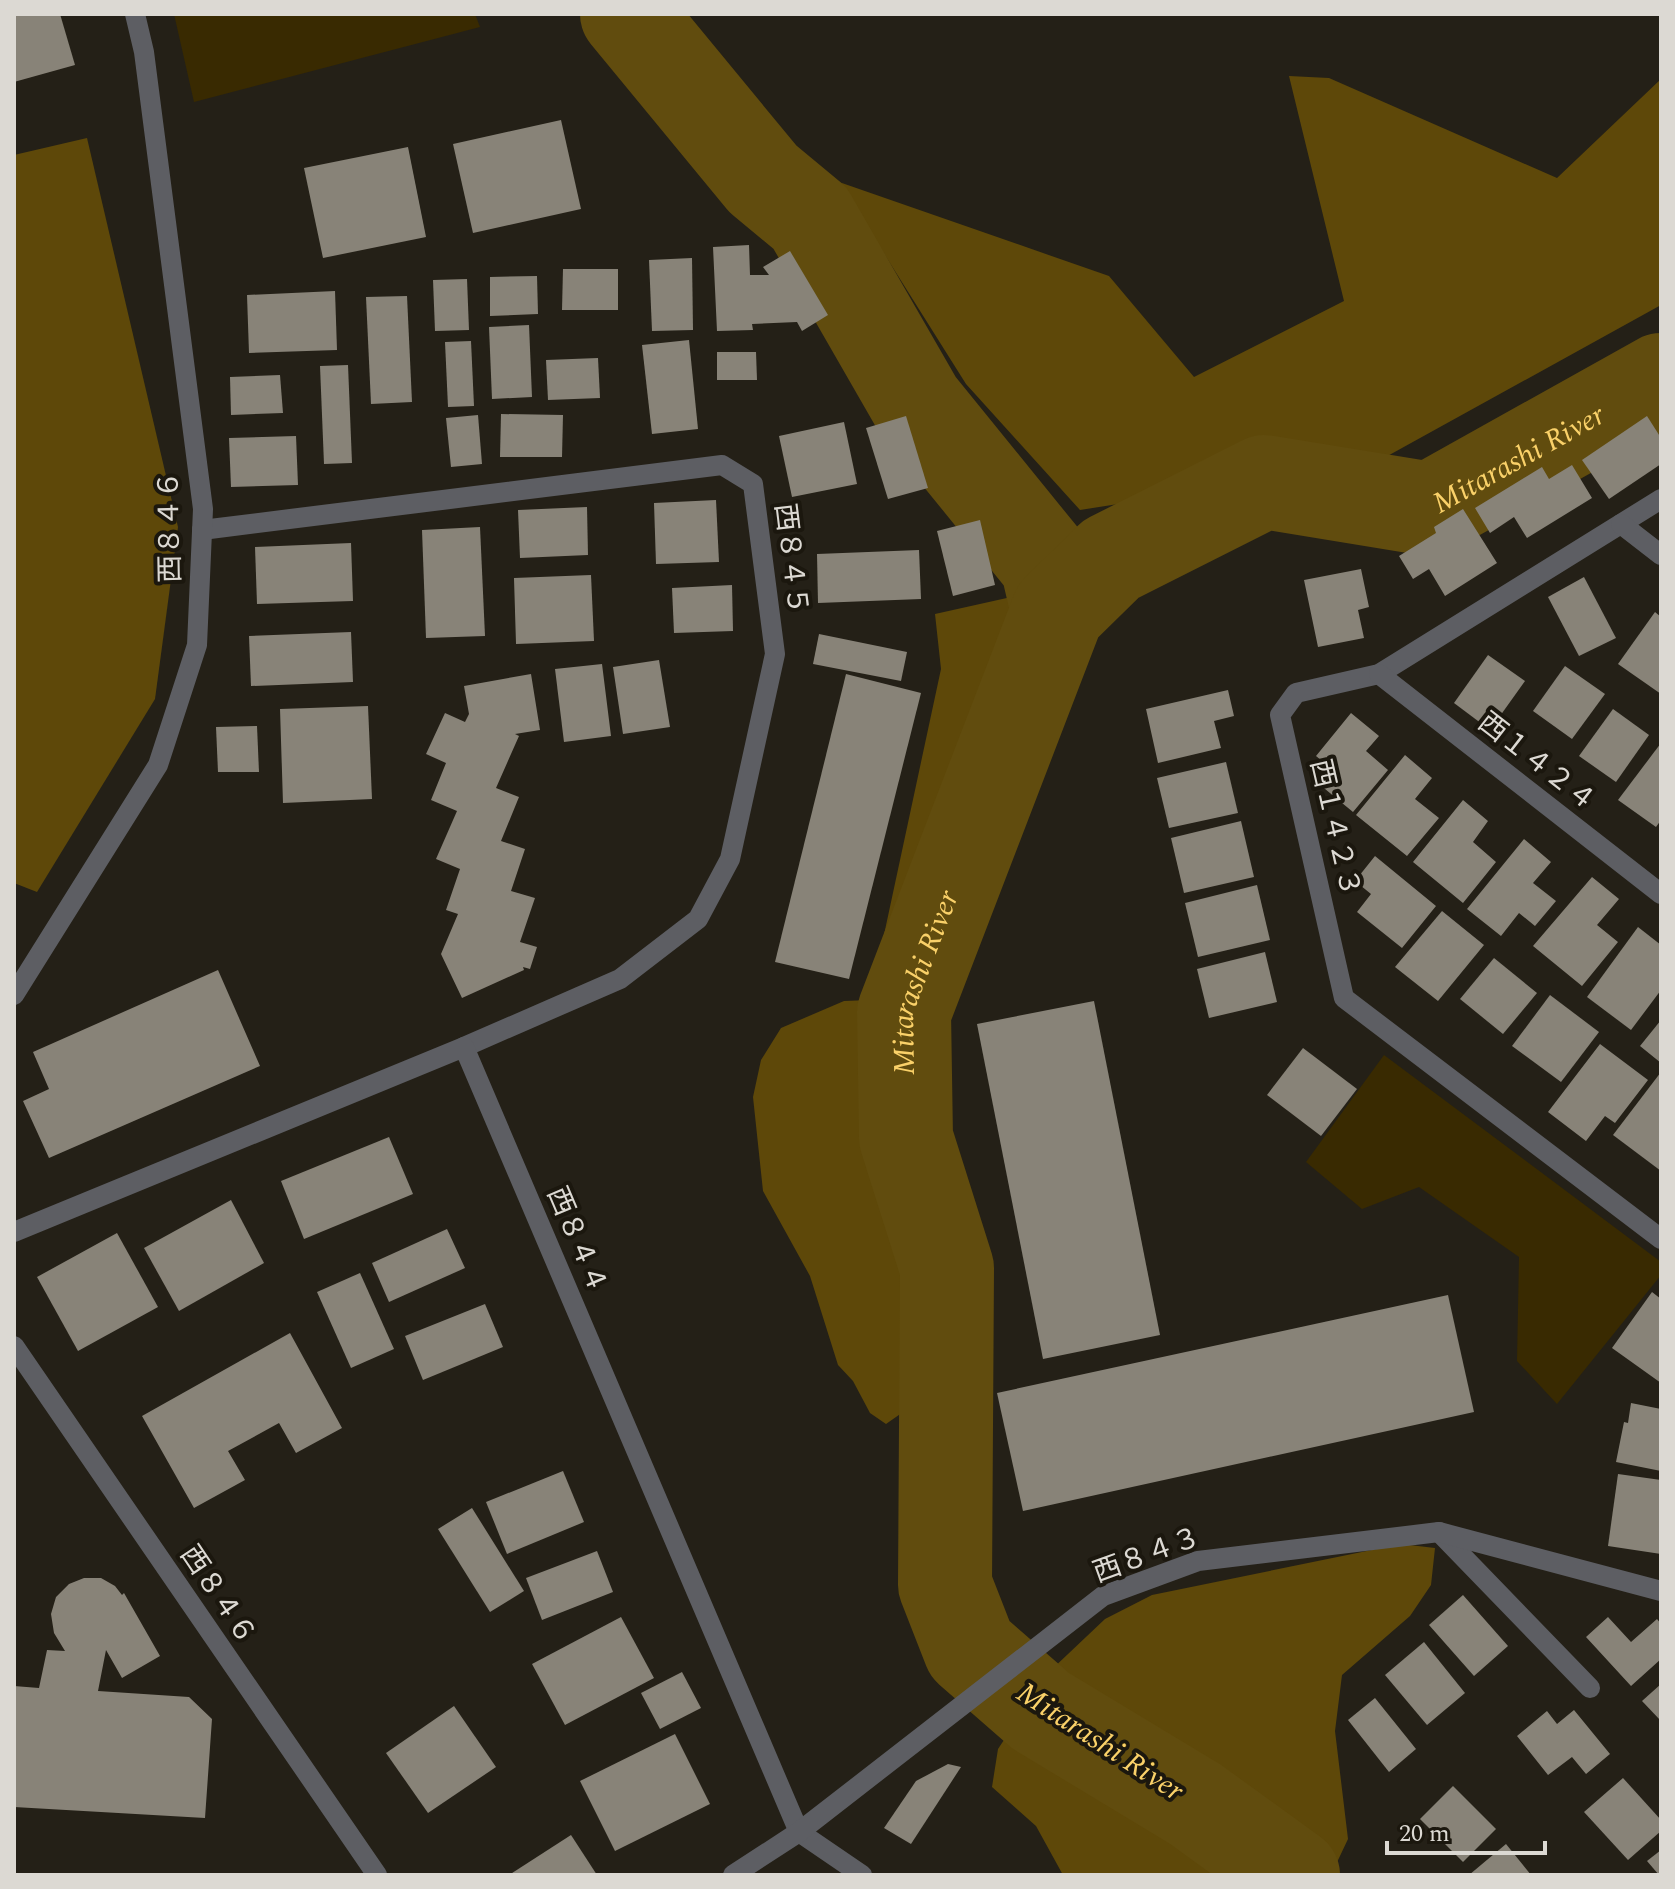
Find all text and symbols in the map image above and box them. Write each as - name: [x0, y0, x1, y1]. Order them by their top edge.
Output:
- water label: Mitarashi River: [1424, 392, 1614, 526]
- street label: 西８４６: [148, 471, 192, 583]
- street label: 西８４５: [763, 501, 819, 617]
- street label: 西１４２４: [1469, 702, 1605, 822]
- street label: 西１４２３: [1298, 755, 1372, 901]
- water label: Mitarashi River: [881, 883, 972, 1075]
- street label: 西８４４: [535, 1180, 619, 1300]
- street label: 西８４３: [1087, 1516, 1207, 1594]
- street label: 西８４６: [169, 1537, 267, 1653]
- water label: Mitarashi River: [1007, 1671, 1193, 1814]
- scale bar: [1387, 1805, 1545, 1855]
- text: 20 m: [1399, 1816, 1450, 1852]

